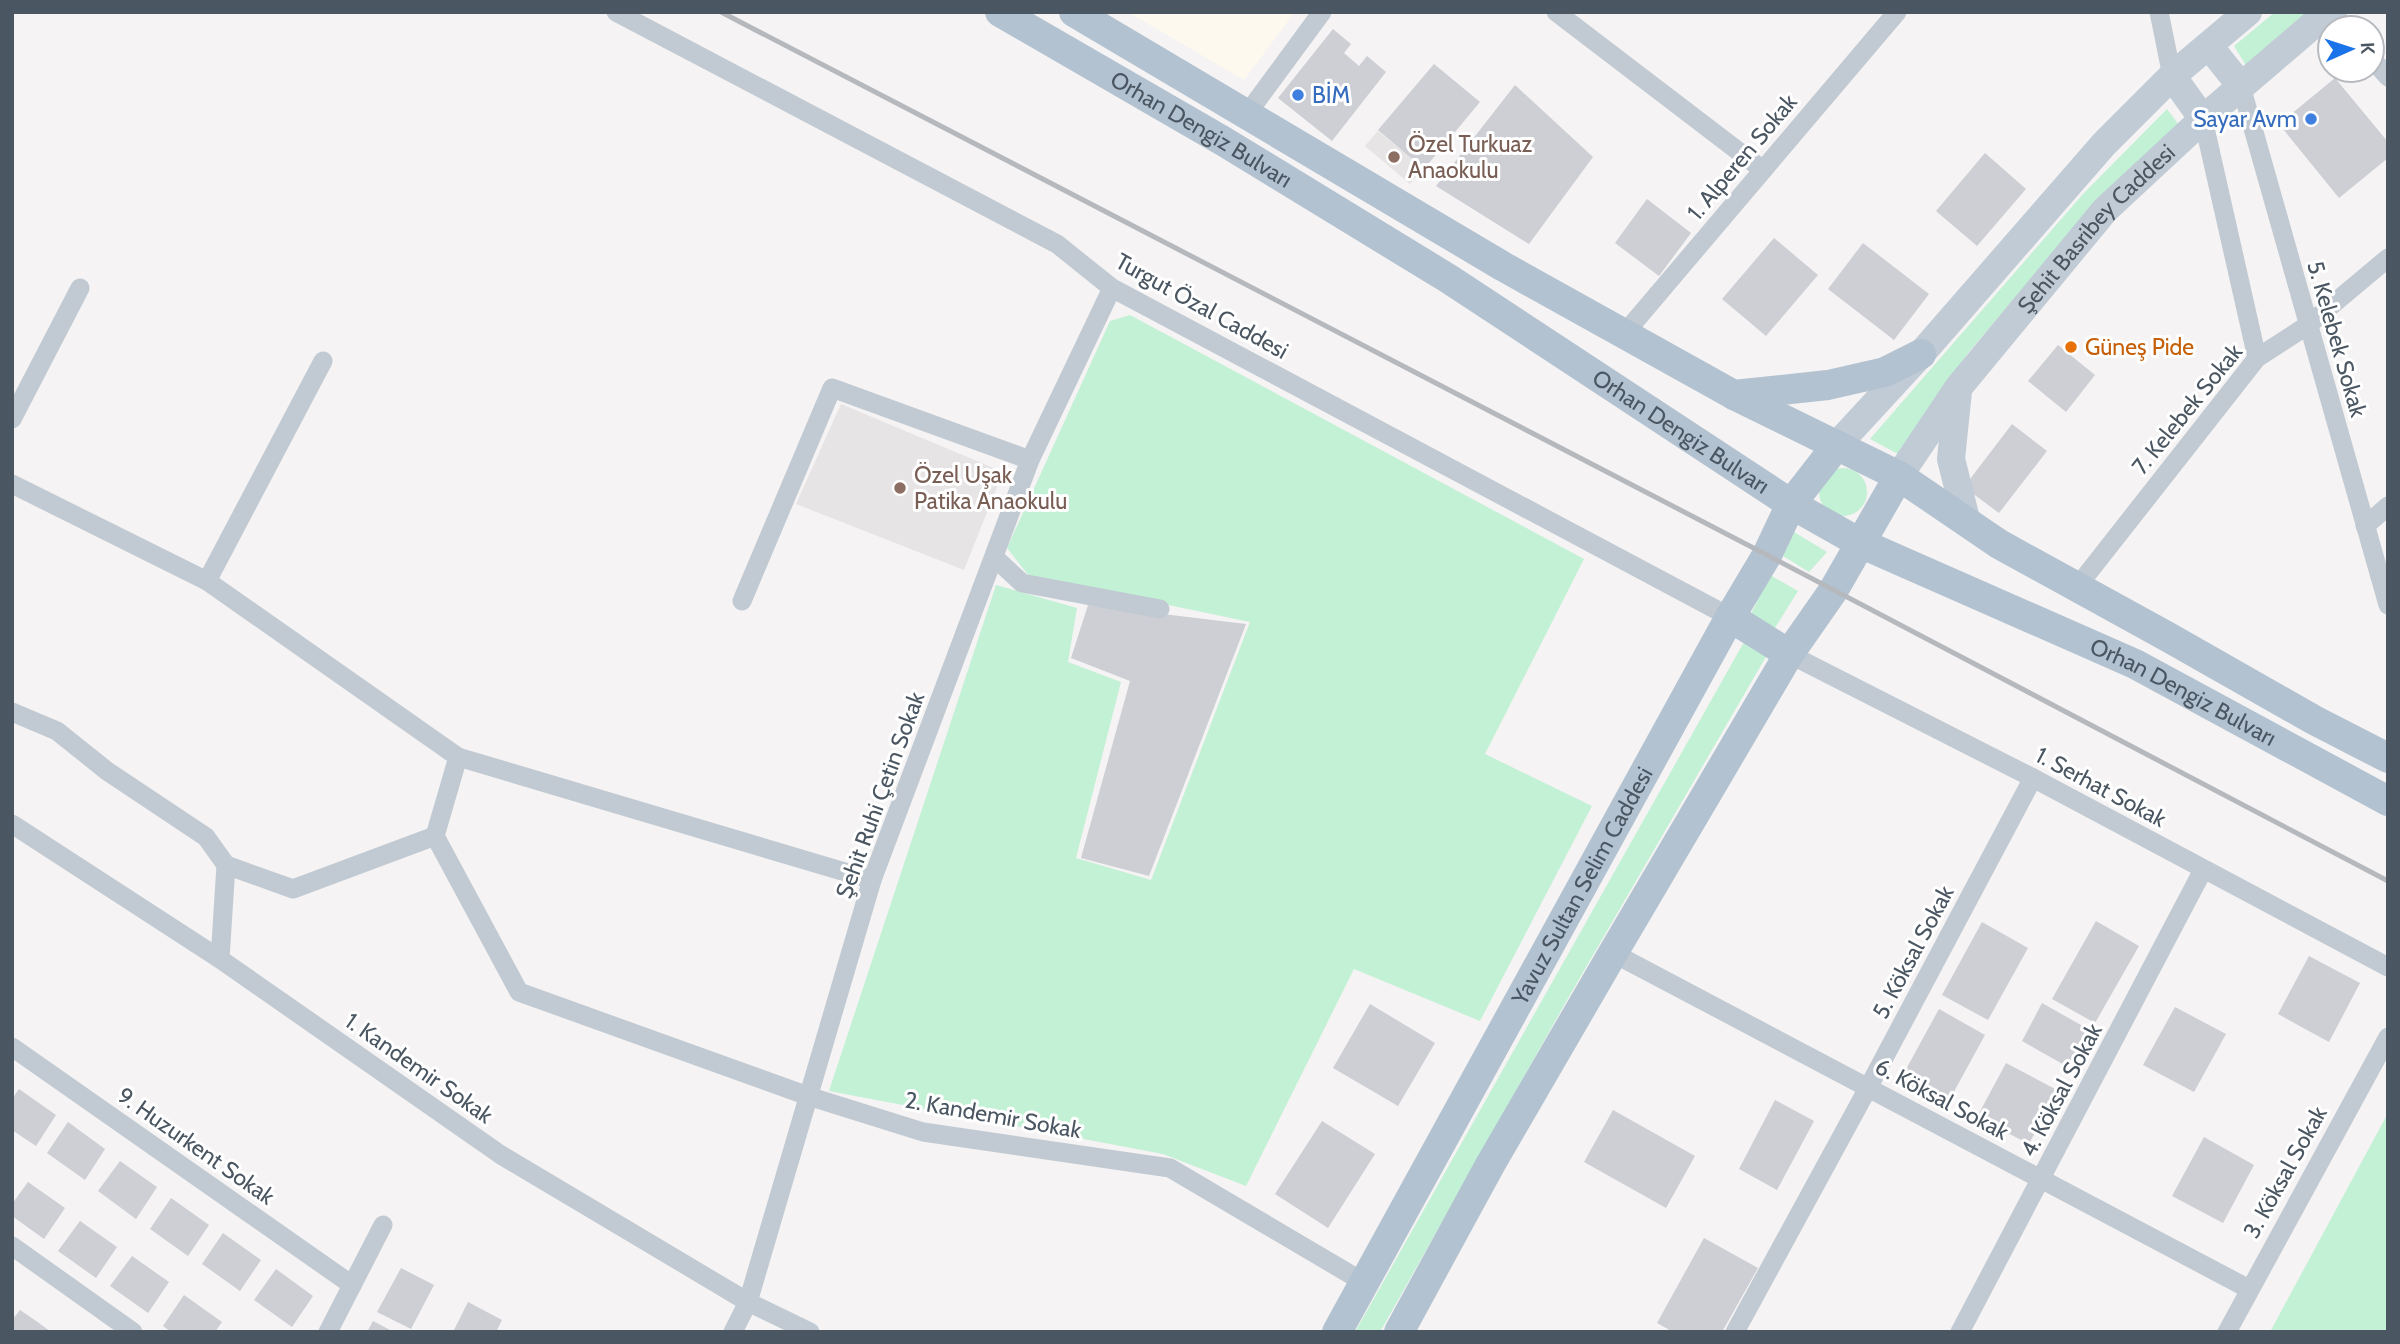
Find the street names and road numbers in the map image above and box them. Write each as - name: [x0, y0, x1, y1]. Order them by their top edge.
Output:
- street label: Orhan Dengiz Bulvarı: [1106, 65, 1297, 194]
- street label: 1. Alperen Sokak: [1681, 88, 1803, 226]
- street label: Şehit Basribey Caddesi: [2011, 138, 2181, 319]
- street label: Turgut Özal Caddesi: [1111, 247, 1293, 365]
- street label: 5. Kelebek Sokak: [2301, 258, 2373, 421]
- street label: 7. Kelebek Sokak: [2126, 338, 2248, 480]
- street label: Orhan Dengiz Bulvarı: [1587, 363, 1775, 500]
- street label: Orhan Dengiz Bulvarı: [2086, 632, 2281, 752]
- street label: Şehit Ruhi Çetin Sokak: [830, 687, 931, 902]
- street label: 1. Serhat Sokak: [2031, 741, 2172, 833]
- street label: Yavuz Sultan Selim Caddesi: [1505, 762, 1659, 1011]
- street label: 5. Köksal Sokak: [1866, 880, 1960, 1023]
- street label: 1. Kandemir Sokak: [340, 1007, 499, 1130]
- street label: 4. Köksal Sokak: [2014, 1018, 2108, 1161]
- street label: 6. Köksal Sokak: [1871, 1052, 2014, 1146]
- street label: 9. Huzurkent Sokak: [112, 1081, 281, 1211]
- street label: 2. Kandemir Sokak: [903, 1086, 1084, 1144]
- street label: 3. Köksal Sokak: [2237, 1101, 2333, 1243]

